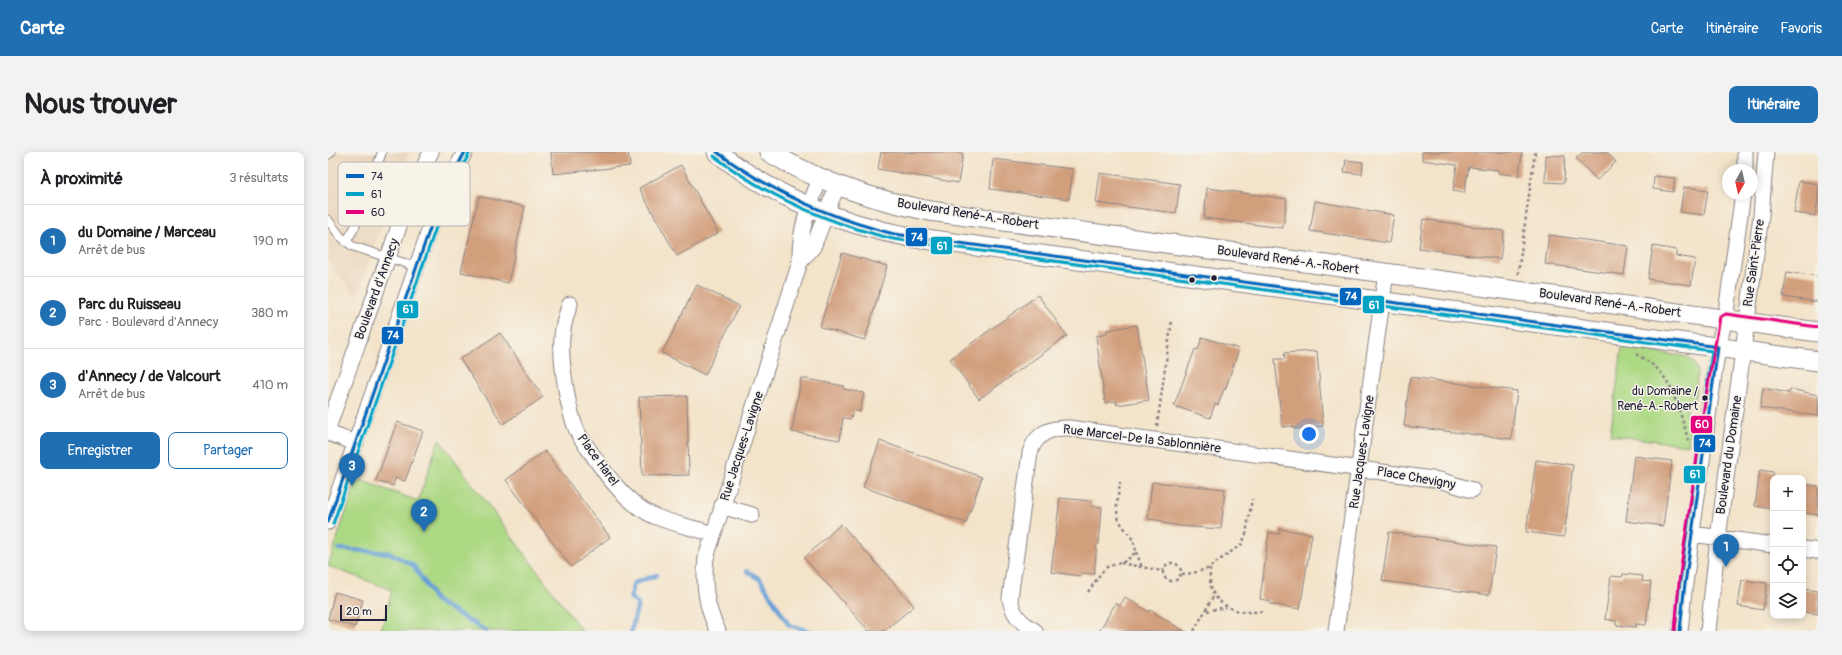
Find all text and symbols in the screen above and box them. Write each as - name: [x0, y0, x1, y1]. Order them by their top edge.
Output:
- text: Carte: [20, 16, 64, 40]
- text: Carte: [1651, 20, 1683, 37]
- text: Itinéraire: [1705, 20, 1758, 37]
- text: Favoris: [1780, 20, 1822, 37]
- button: Itinéraire: [1729, 86, 1818, 123]
- text: Nous trouver: [24, 87, 177, 122]
- legend: [338, 162, 470, 226]
- north arrow: [1722, 164, 1758, 200]
- text: À proximité: [40, 168, 123, 189]
- text: 3 résultats: [229, 170, 288, 186]
- text: 74: [371, 170, 384, 183]
- text: 61: [371, 188, 382, 201]
- street label: Boulevard René-A.-Robert: [896, 195, 1041, 233]
- text: 60: [371, 206, 385, 219]
- street label: Rue Saint-Pierre: [1740, 218, 1768, 308]
- text: du Domaine / Marceau: [78, 223, 216, 242]
- line badge: 74: [905, 227, 928, 247]
- text: 74: [911, 231, 924, 244]
- text: 1: [50, 233, 56, 249]
- text: 190 m: [253, 233, 288, 249]
- street label: Boulevard d'Annecy: [351, 236, 403, 342]
- line badge: 61: [930, 236, 953, 255]
- text: 61: [937, 240, 947, 253]
- text: Arrêt de bus: [78, 242, 145, 258]
- street label: Boulevard René-A.-Robert: [1216, 242, 1361, 278]
- unlabelled marker: [1209, 273, 1219, 283]
- unlabelled marker: [1187, 275, 1197, 285]
- street label: Boulevard René-A.-Robert: [1538, 285, 1683, 321]
- line badge: 74: [1339, 287, 1362, 306]
- text: 74: [1345, 290, 1358, 303]
- text: Parc du Ruisseau: [78, 295, 181, 314]
- line badge: 61: [1362, 295, 1385, 314]
- text: 61: [1369, 299, 1379, 312]
- line badge: 61: [396, 300, 419, 319]
- text: 61: [403, 303, 413, 316]
- text: 2: [49, 305, 57, 321]
- text: 380 m: [251, 305, 288, 321]
- text: Parc · Boulevard d'Annecy: [78, 314, 218, 330]
- line badge: 74: [381, 326, 404, 345]
- text: 74: [387, 329, 400, 342]
- text: d'Annecy / de Valcourt: [78, 367, 221, 386]
- text: 3: [49, 377, 57, 393]
- text: 410 m: [252, 377, 288, 393]
- place label: du Domaine / René-A.-Robert: [1617, 384, 1698, 414]
- text: Arrêt de bus: [78, 386, 145, 402]
- street label: Rue Jacques-Lavigne: [717, 389, 767, 503]
- marker: du Domaine / René-A.-Robert: [1700, 393, 1710, 403]
- street label: Rue Jacques-Lavigne: [1346, 394, 1378, 510]
- street label: Boulevard du Domaine: [1713, 394, 1745, 515]
- line badge: 60: [1690, 415, 1713, 434]
- text: 60: [1695, 418, 1709, 431]
- street label: Rue Marcel-De la Sablonnière: [1062, 421, 1222, 457]
- your location: [1299, 424, 1319, 444]
- street label: Place Harel: [574, 431, 622, 489]
- button: Enregistrer: [40, 432, 160, 469]
- button: Partager: [168, 432, 288, 469]
- line badge: 74: [1693, 434, 1716, 453]
- text: 74: [1699, 437, 1712, 450]
- pin: 3: [339, 453, 365, 486]
- street label: Place Chevigny: [1375, 463, 1457, 493]
- line badge: 61: [1683, 465, 1706, 484]
- text: 61: [1690, 468, 1700, 481]
- map controls: [1770, 475, 1806, 619]
- button: +: [1770, 475, 1806, 511]
- pin: 2: [411, 499, 437, 532]
- button: −: [1770, 511, 1806, 547]
- pin: 1: [1713, 534, 1739, 567]
- button: locate: [1770, 547, 1806, 583]
- button: layers: [1770, 583, 1806, 619]
- scale bar: [340, 603, 387, 622]
- text: 20 m: [346, 605, 372, 618]

